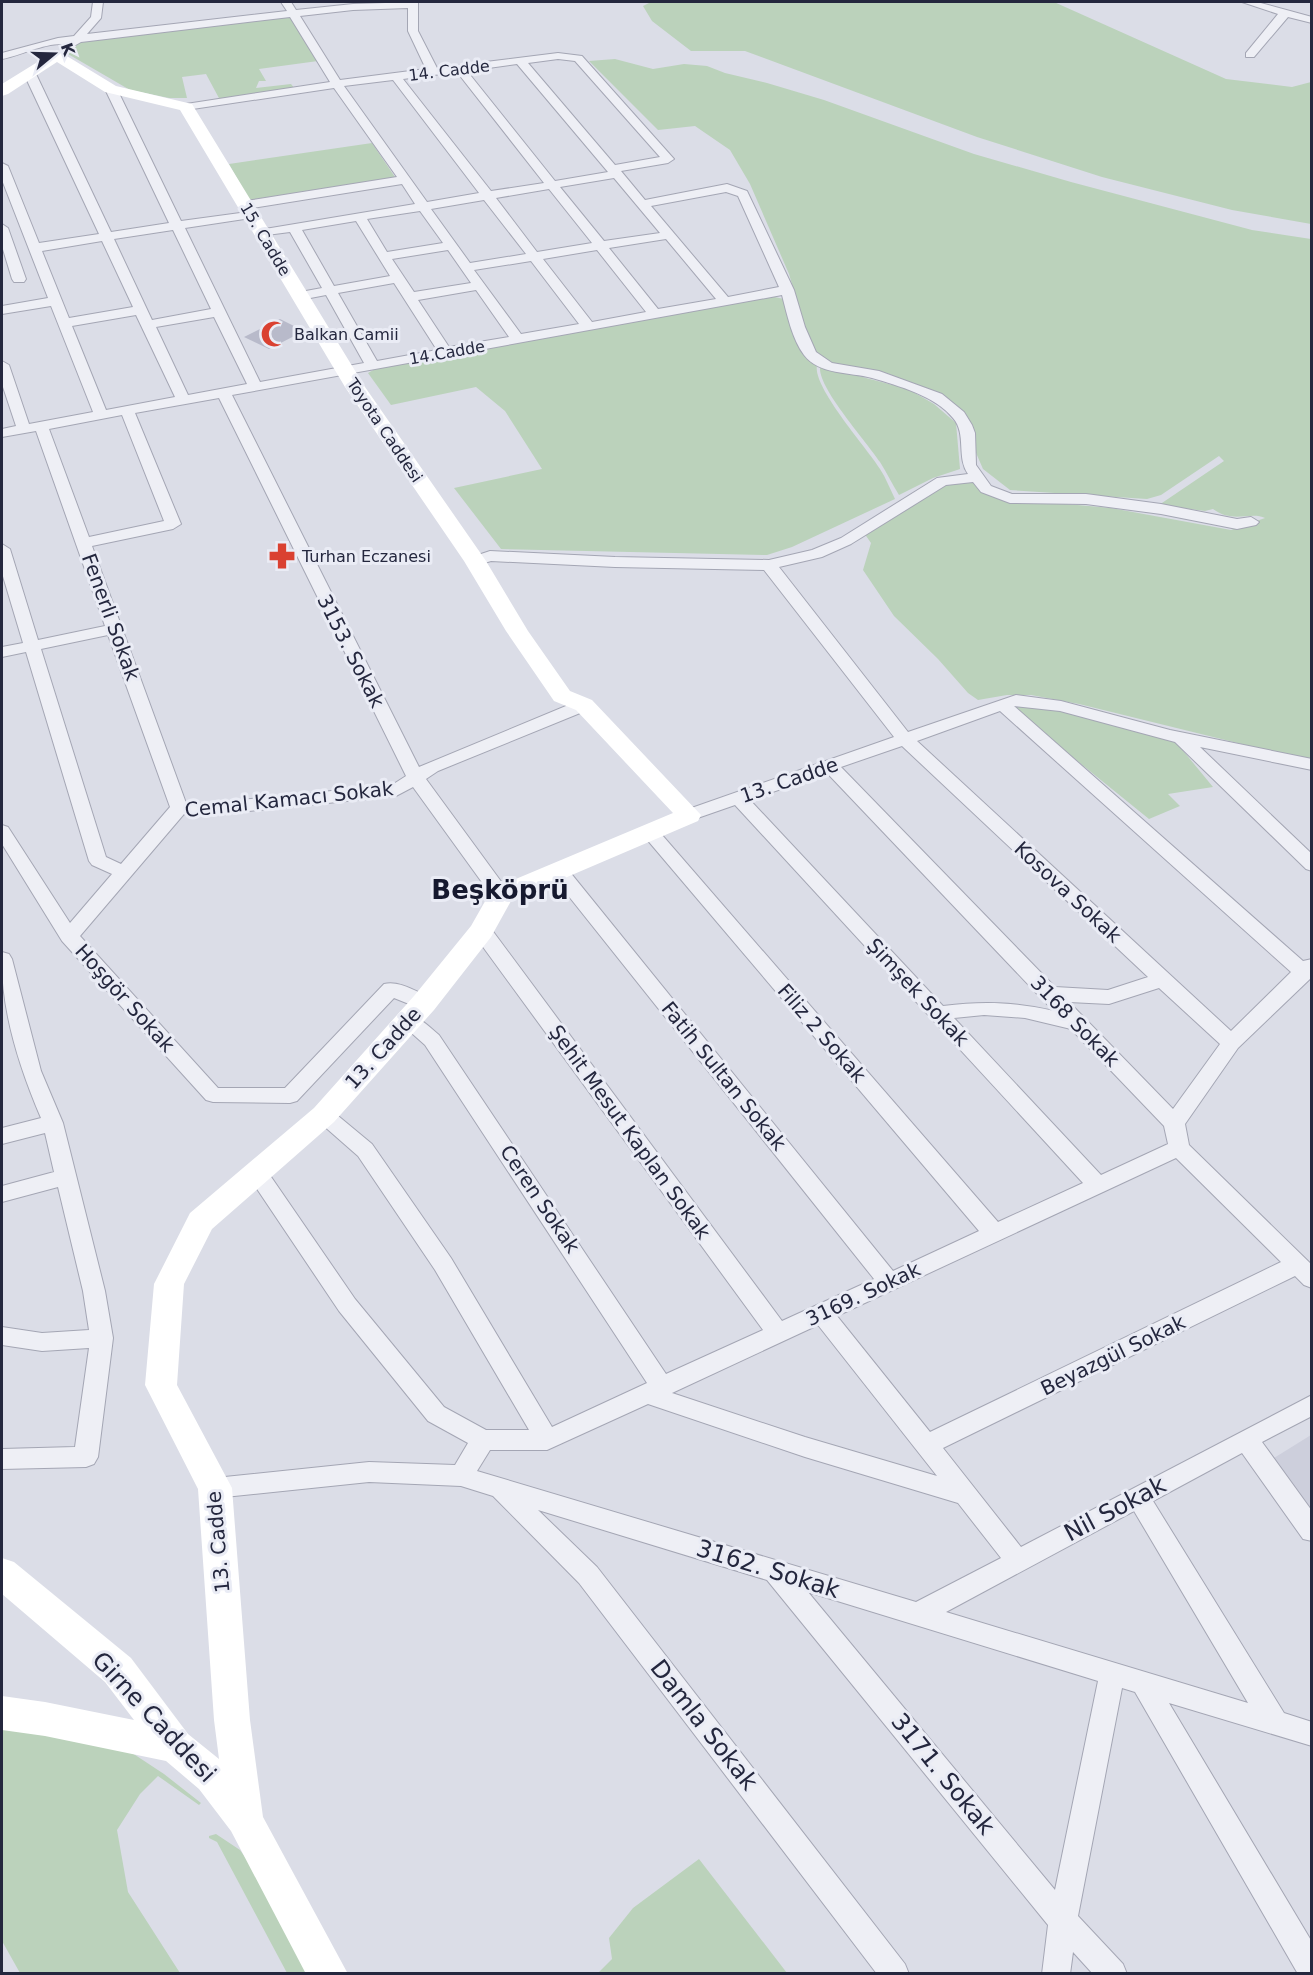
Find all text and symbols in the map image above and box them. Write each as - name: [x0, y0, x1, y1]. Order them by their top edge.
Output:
- north arrow: [24, 24, 84, 84]
- text: K: [57, 40, 79, 59]
- street label: 14. Cadde: [407, 56, 491, 85]
- street label: 15. Cadde: [236, 199, 295, 279]
- mosque icon: Balkan Camii: [259, 319, 289, 349]
- place label: Balkan Camii: [294, 325, 399, 344]
- street label: 14.Cadde: [408, 336, 486, 368]
- street label: Toyota Caddesi: [342, 374, 426, 486]
- pharmacy icon: Turhan Eczanesi: [267, 541, 297, 571]
- place label: Turhan Eczanesi: [301, 547, 431, 566]
- street label: Fenerli Sokak: [77, 550, 145, 684]
- street label: 3153. Sokak: [312, 590, 390, 712]
- street label: 13. Cadde: [737, 752, 841, 808]
- street label: Cemal Kamacı Sokak: [184, 776, 395, 822]
- street label: Kosova Sokak: [1010, 836, 1127, 948]
- district label: Beşköprü: [431, 875, 569, 905]
- street label: Şimşek Sokak: [862, 933, 974, 1051]
- street label: Hoşgör Sokak: [70, 939, 180, 1057]
- street label: 3168 Sokak: [1026, 970, 1125, 1072]
- street label: Filiz 2 Sokak: [773, 979, 872, 1087]
- street label: Fatih Sultan Sokak: [657, 997, 792, 1156]
- street label: 13. Cadde: [340, 1002, 426, 1094]
- street label: Şehit Mesut Kaplan Sokak: [544, 1020, 716, 1244]
- street label: Ceren Sokak: [495, 1140, 585, 1258]
- street label: 3169. Sokak: [802, 1257, 924, 1331]
- street label: Beyazgül Sokak: [1037, 1309, 1190, 1400]
- street label: Nil Sokak: [1059, 1471, 1171, 1547]
- street label: 13. Cadde: [202, 1490, 234, 1594]
- street label: 3162. Sokak: [693, 1534, 843, 1604]
- street label: Girne Caddesi: [86, 1646, 222, 1788]
- street label: Damla Sokak: [644, 1654, 764, 1796]
- street label: 3171. Sokak: [885, 1708, 1001, 1841]

